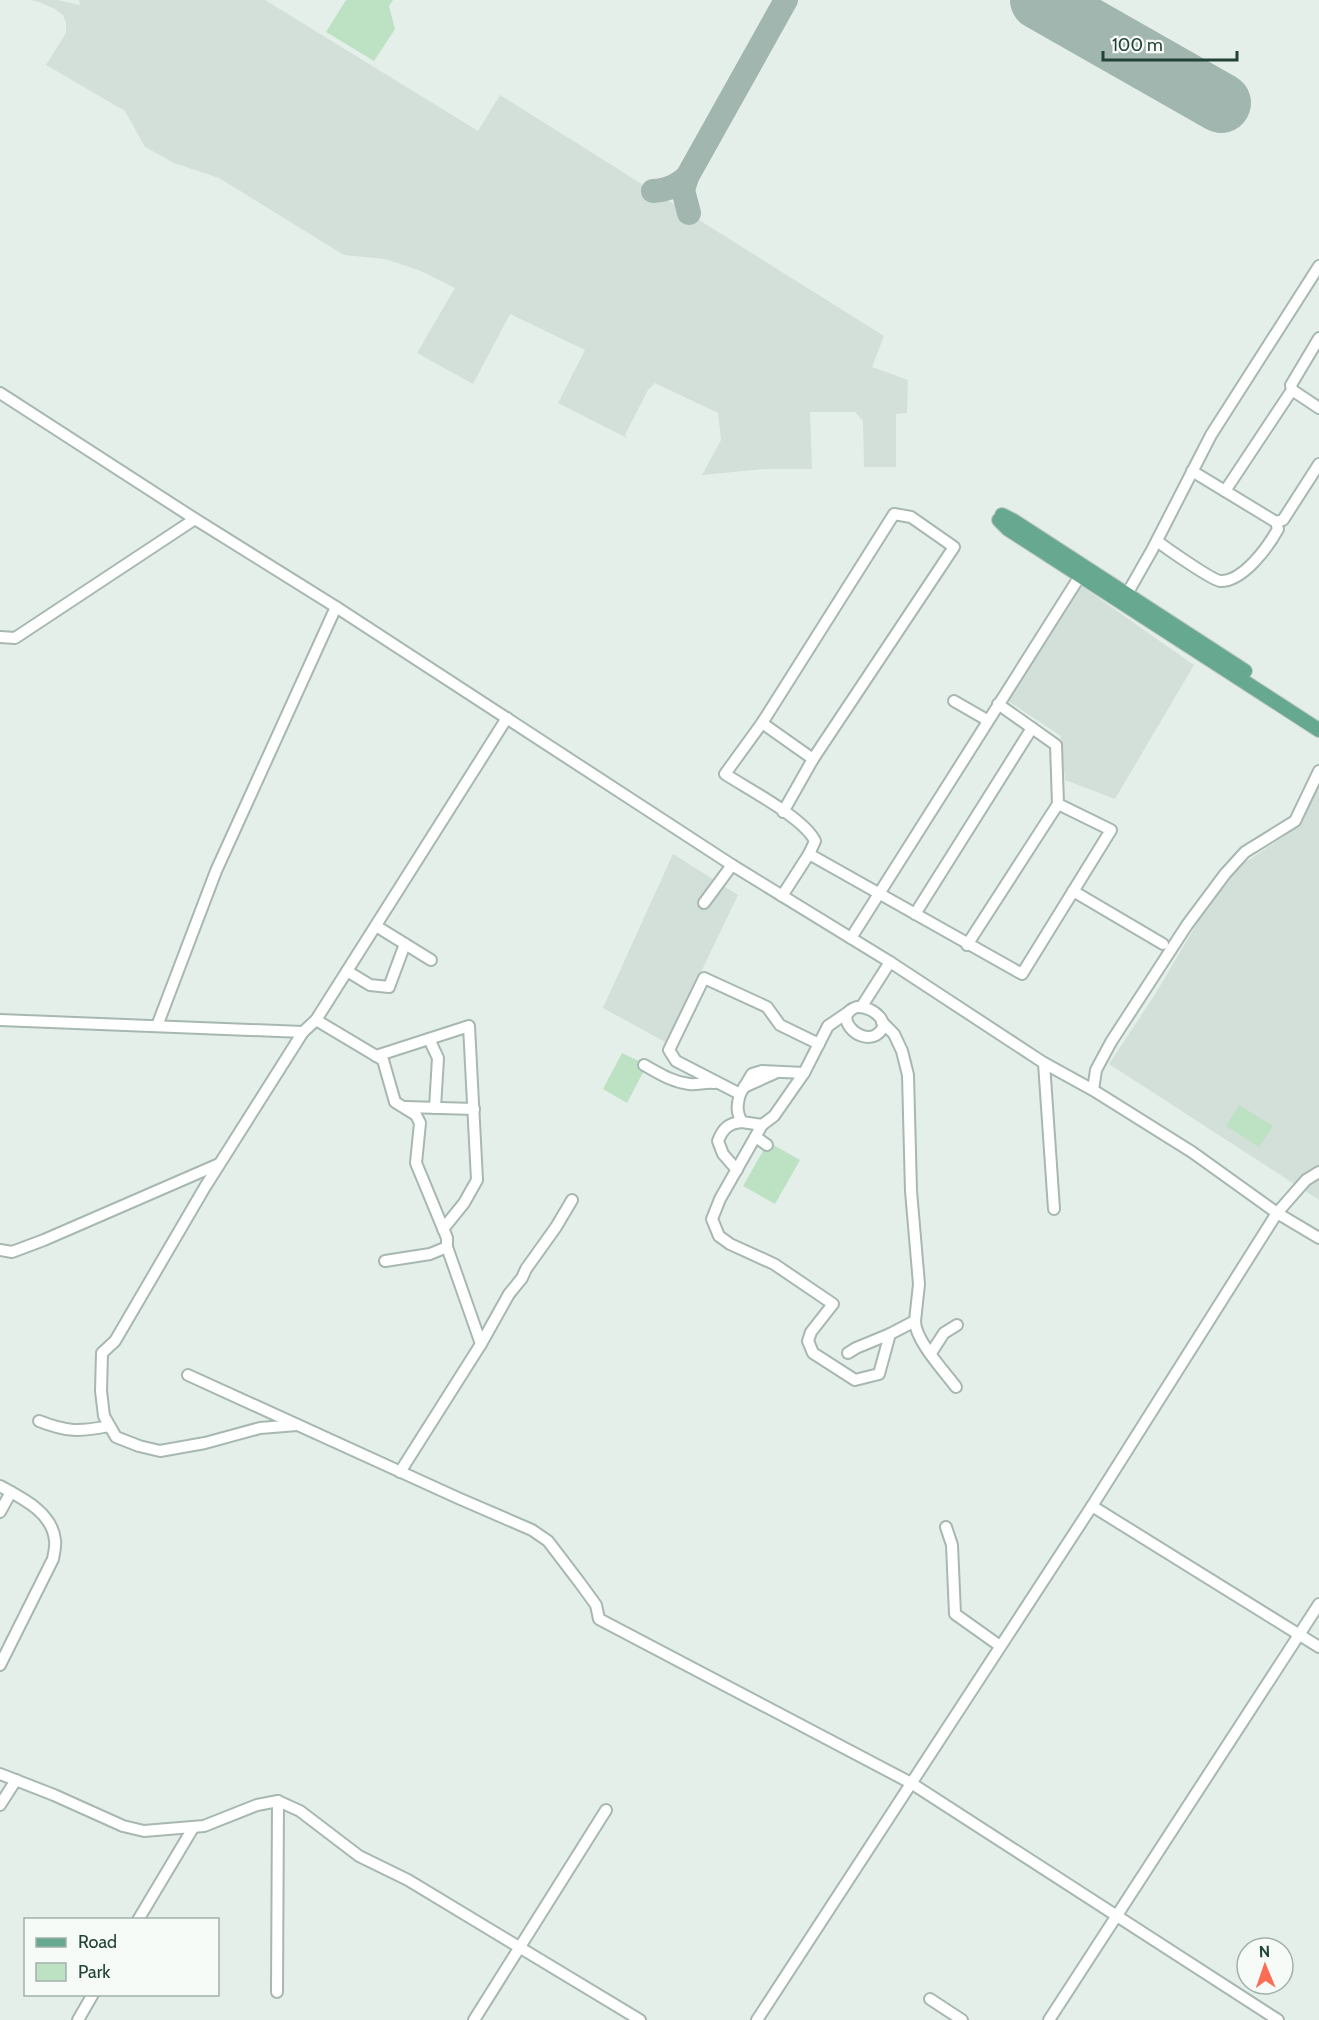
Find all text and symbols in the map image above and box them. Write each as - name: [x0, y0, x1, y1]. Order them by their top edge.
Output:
- scale bar: [1103, 24, 1236, 62]
- text: 100 m: [1112, 34, 1163, 56]
- legend: [24, 1918, 219, 1996]
- text: Road: [78, 1931, 117, 1953]
- north arrow: [1235, 1936, 1295, 1996]
- text: N: [1259, 1942, 1270, 1961]
- text: Park: [78, 1961, 111, 1983]

